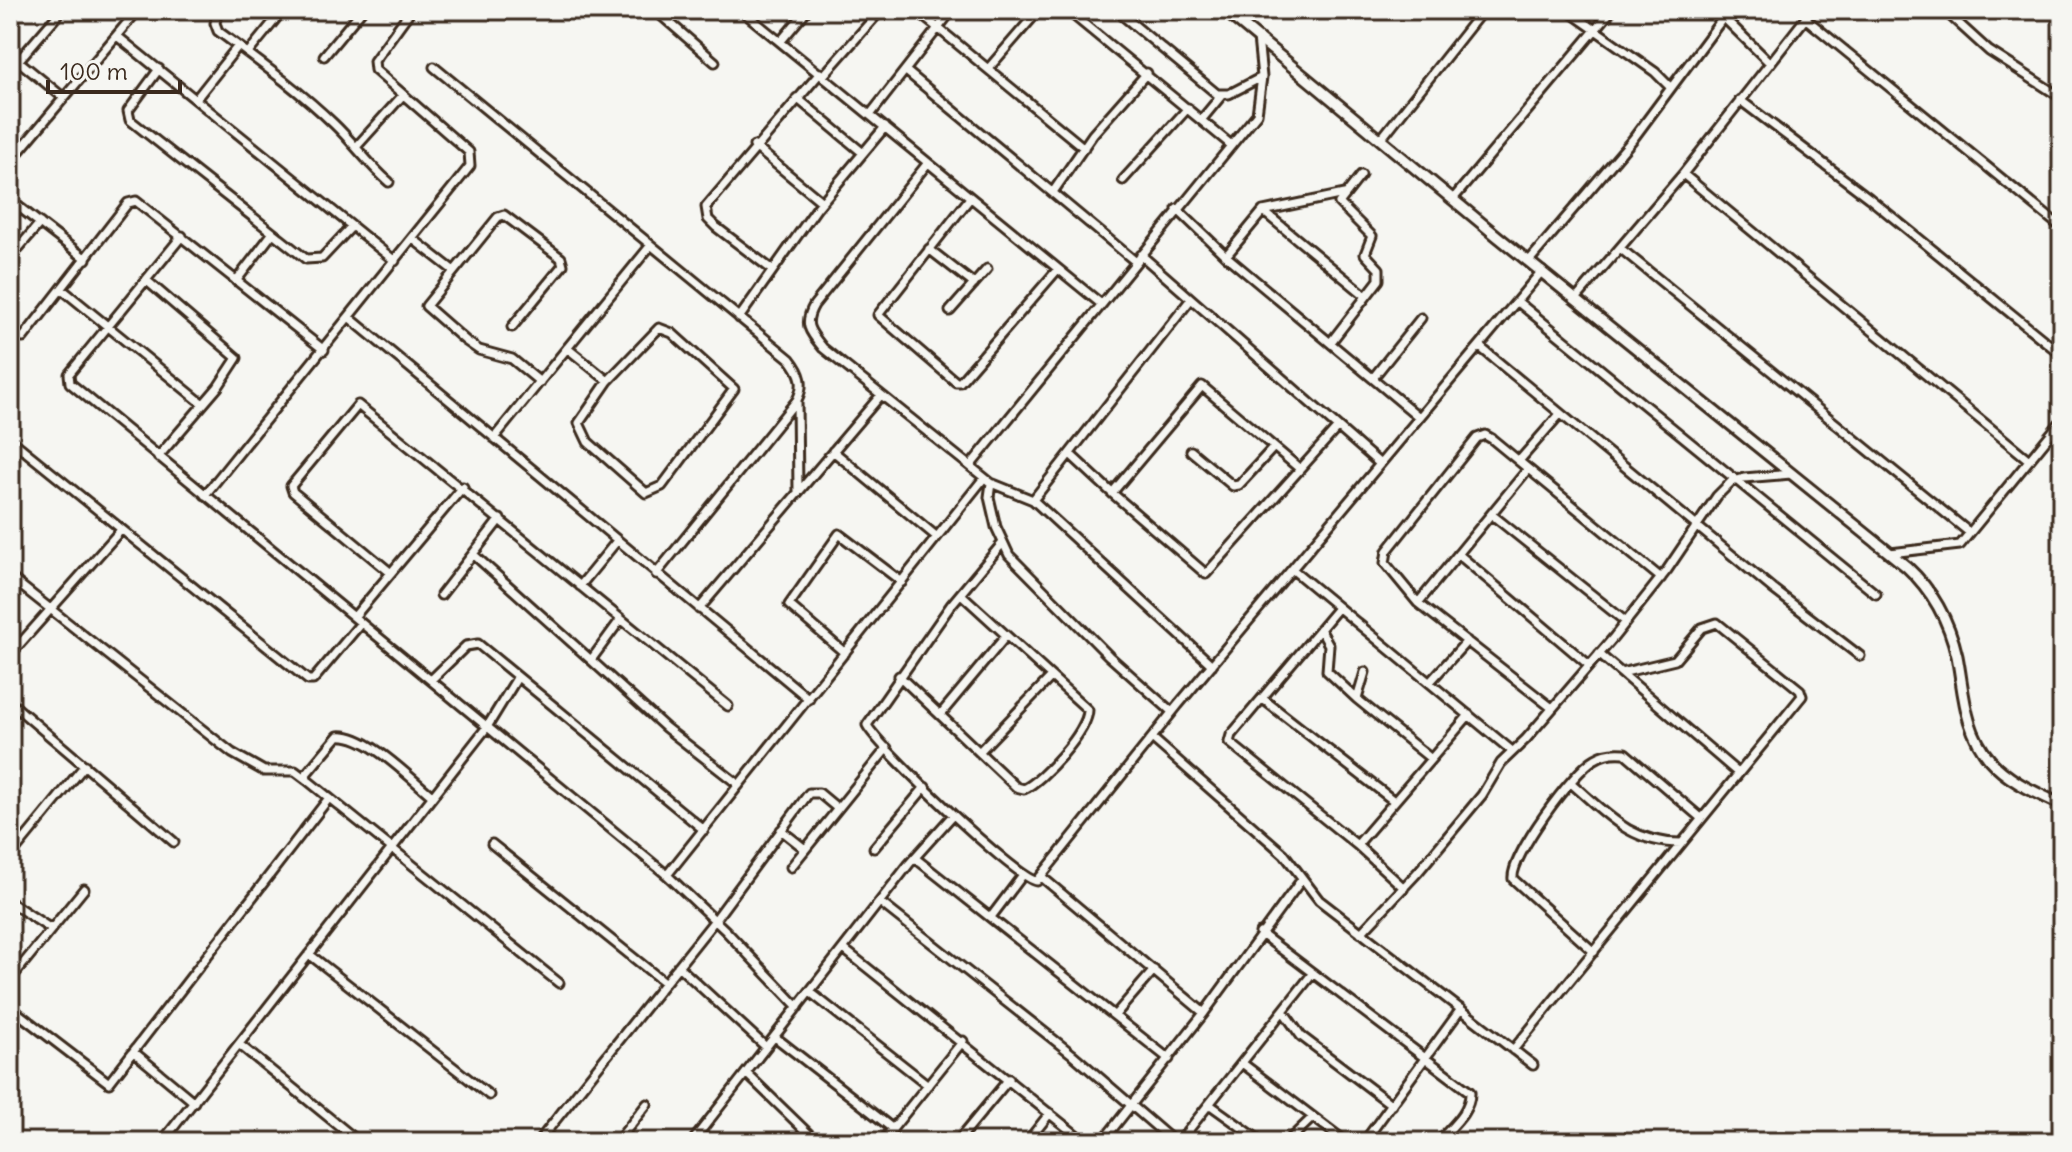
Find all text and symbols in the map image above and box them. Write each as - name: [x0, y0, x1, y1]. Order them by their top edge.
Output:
- scale bar: [48, 44, 180, 94]
- text: 100 m: [60, 56, 128, 86]

